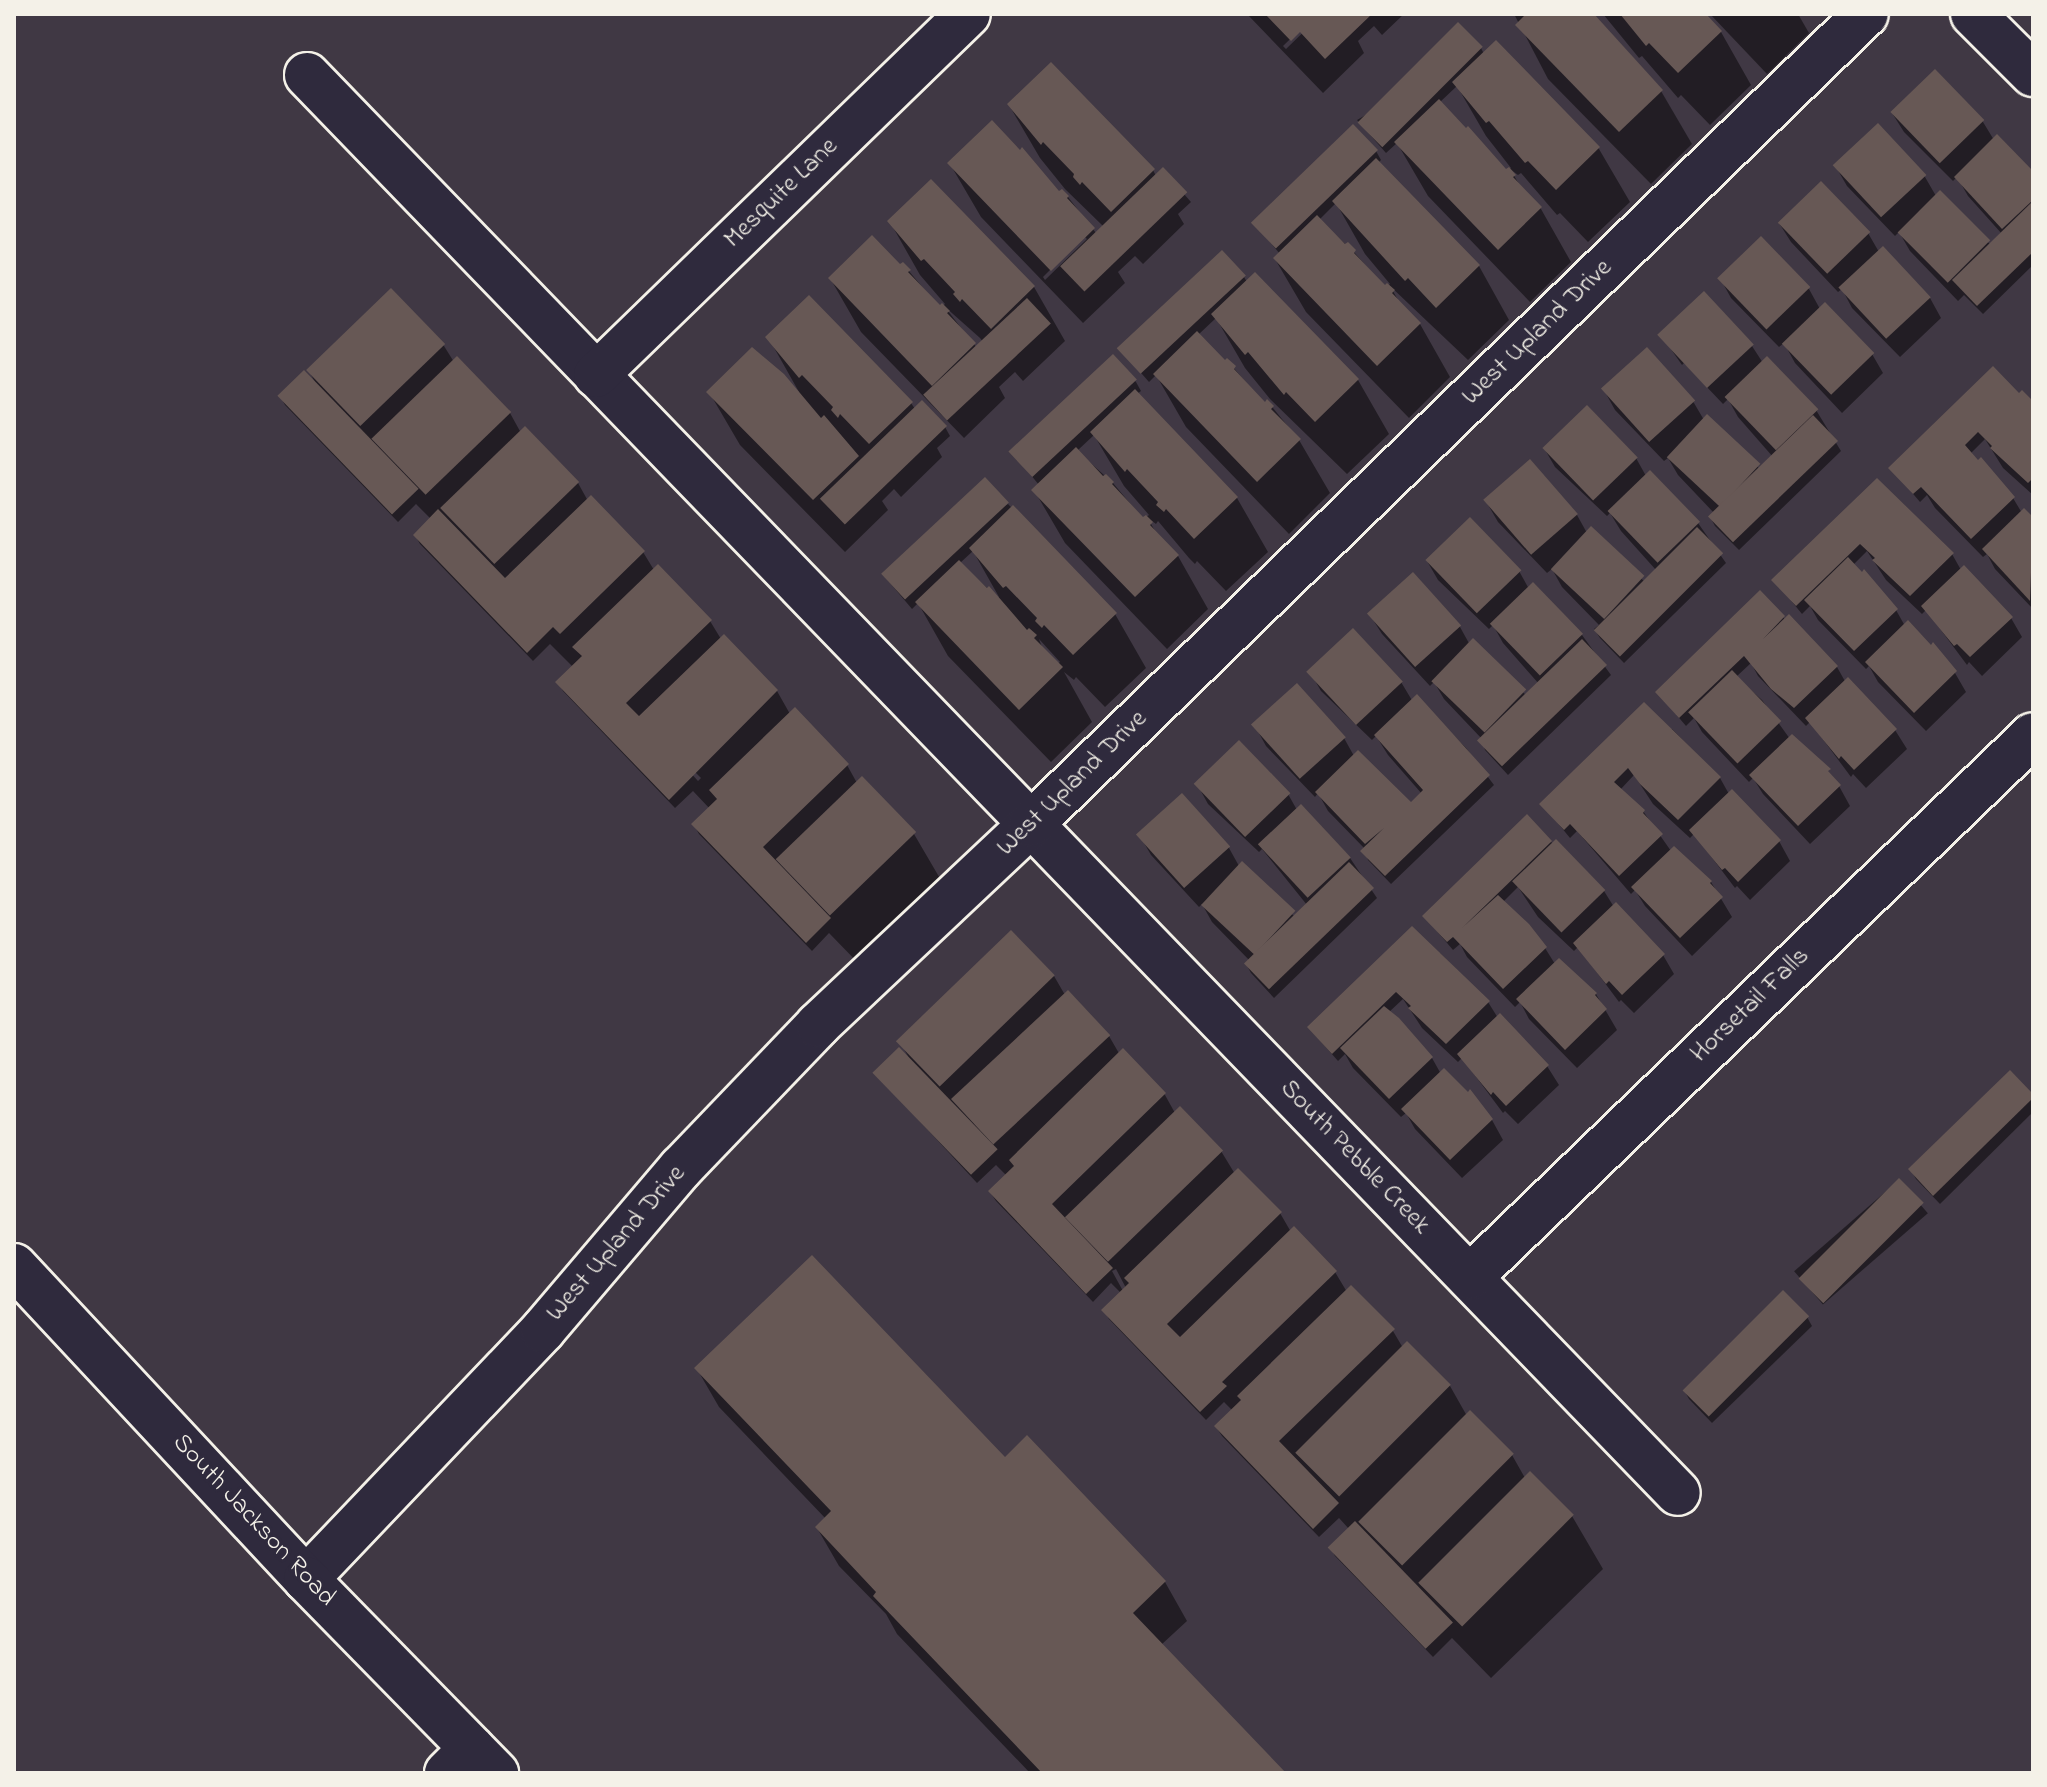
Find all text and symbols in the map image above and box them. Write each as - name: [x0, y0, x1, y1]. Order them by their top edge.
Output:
- street label: Mesquite Lane: [719, 132, 845, 256]
- street label: West Upland Drive: [1456, 253, 1620, 413]
- street label: West Upland Drive: [991, 704, 1155, 864]
- street label: Horsetail Falls: [1685, 942, 1817, 1070]
- street label: South Pebble Creek: [1272, 1074, 1436, 1242]
- street label: West Upland Drive: [541, 1160, 693, 1328]
- street label: South Jackson Road: [165, 1428, 341, 1614]

